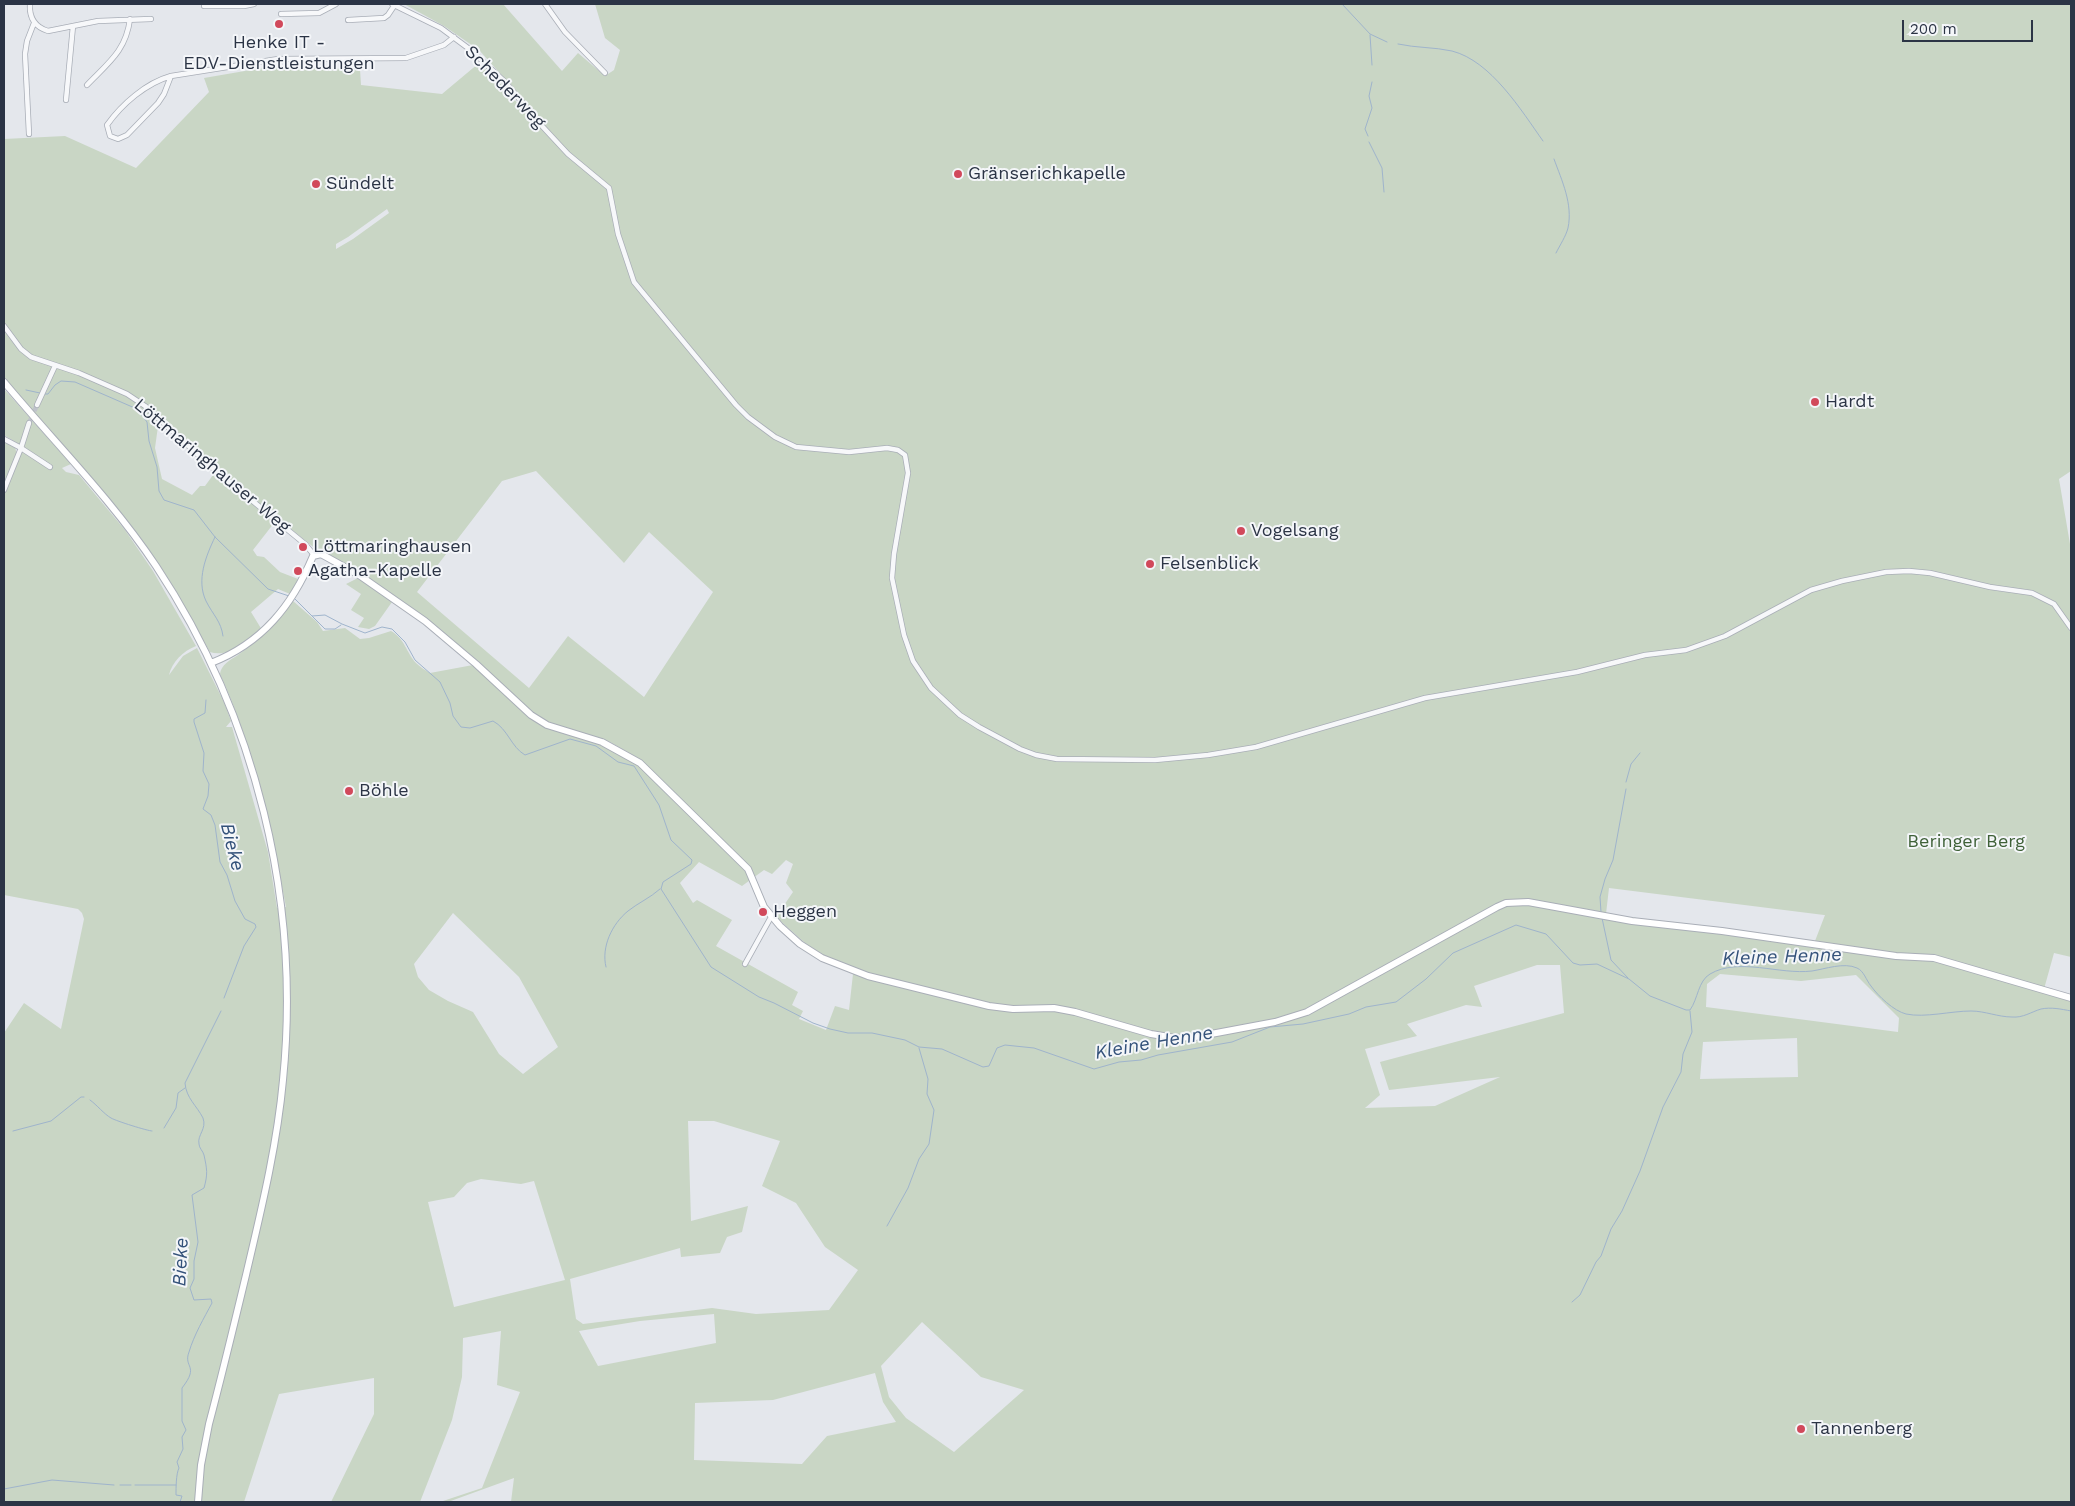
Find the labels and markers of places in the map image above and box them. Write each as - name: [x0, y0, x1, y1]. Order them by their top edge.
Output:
- marker: Henke IT - EDV-Dienstleistungen: [273, 18, 285, 30]
- place label: Henke IT - EDV-Dienstleistungen: [183, 32, 375, 74]
- place label: Gränserichkapelle: [968, 163, 1126, 185]
- marker: Gränserichkapelle: [952, 168, 964, 180]
- place label: Sündelt: [326, 173, 394, 195]
- marker: Sündelt: [310, 178, 322, 190]
- place label: Hardt: [1825, 391, 1874, 413]
- marker: Hardt: [1809, 396, 1821, 408]
- place label: Vogelsang: [1251, 520, 1338, 542]
- marker: Vogelsang: [1235, 525, 1247, 537]
- place label: Löttmaringhausen: [313, 536, 472, 558]
- marker: Löttmaringhausen: [297, 541, 309, 553]
- place label: Felsenblick: [1160, 553, 1259, 575]
- marker: Felsenblick: [1144, 558, 1156, 570]
- place label: Agatha-Kapelle: [308, 560, 442, 582]
- marker: Agatha-Kapelle: [292, 565, 304, 577]
- place label: Böhle: [359, 780, 409, 802]
- marker: Böhle: [343, 785, 355, 797]
- place label: Heggen: [773, 901, 837, 923]
- marker: Heggen: [757, 906, 769, 918]
- place label: Tannenberg: [1811, 1418, 1912, 1440]
- marker: Tannenberg: [1795, 1423, 1807, 1435]

